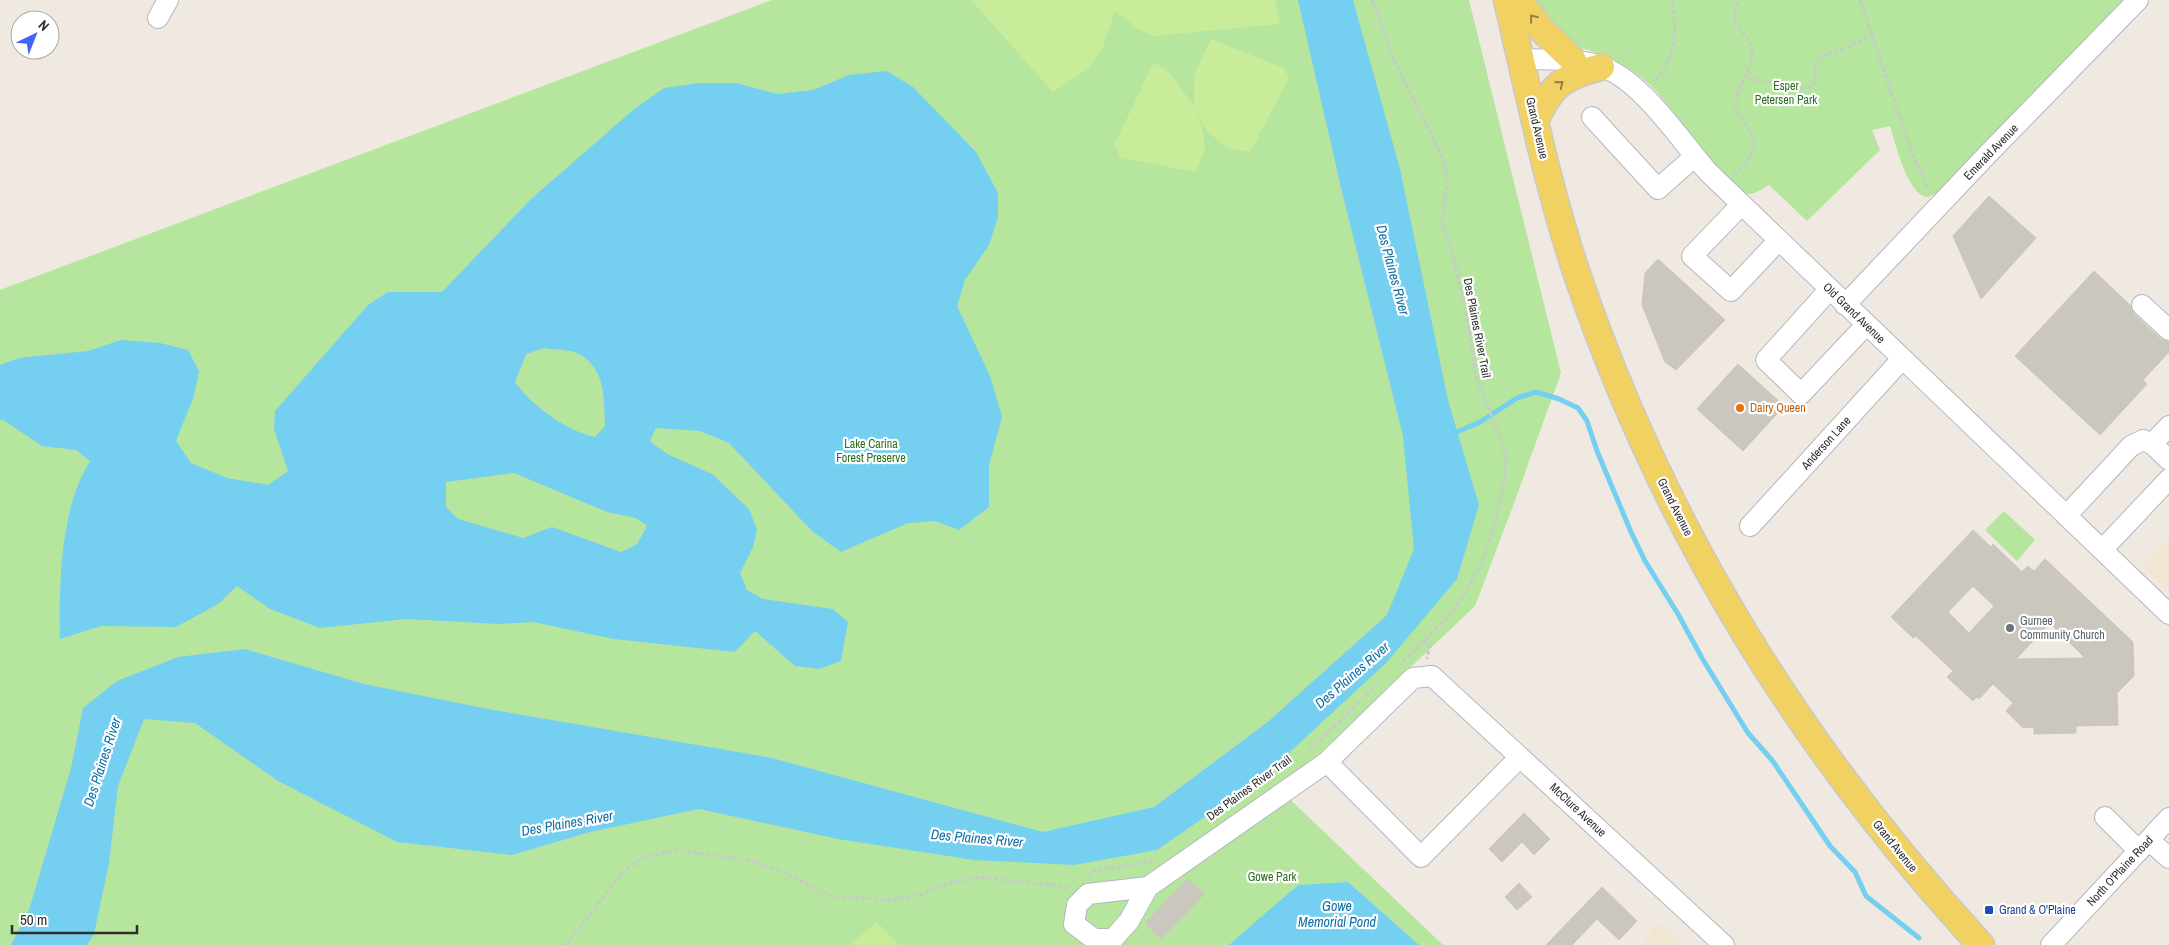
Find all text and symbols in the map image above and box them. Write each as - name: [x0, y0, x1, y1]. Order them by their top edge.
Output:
- north arrow: [10, 10, 60, 60]
- one-way arrow: [1531, 15, 1539, 24]
- text: N: [35, 16, 53, 35]
- park label: Esper Petersen Park: [1755, 78, 1817, 108]
- one-way arrow: [1554, 82, 1563, 90]
- street label: Grand Avenue: [1522, 96, 1552, 160]
- street label: Emerald Avenue: [1960, 121, 2022, 183]
- water label: Des Plaines River: [1372, 223, 1414, 318]
- street label: Des Plaines River Trail: [1459, 277, 1495, 379]
- street label: Old Grand Avenue: [1819, 279, 1889, 347]
- place label: Dairy Queen: [1750, 400, 1806, 416]
- marker: Dairy Queen: [1734, 402, 1746, 414]
- street label: Anderson Lane: [1797, 413, 1854, 474]
- park label: Lake Carina Forest Preserve: [836, 436, 906, 466]
- street label: Grand Avenue: [1654, 475, 1696, 539]
- place label: Gurnee Community Church: [2020, 613, 2105, 643]
- marker: Gurnee Community Church: [2004, 622, 2016, 634]
- water label: Des Plaines River: [1311, 637, 1394, 712]
- water label: Des Plaines River: [79, 714, 125, 809]
- street label: Des Plaines River Trail: [1203, 752, 1295, 824]
- street label: McClure Avenue: [1546, 780, 1610, 840]
- water label: Des Plaines River: [520, 806, 615, 840]
- street label: Grand Avenue: [1869, 817, 1921, 875]
- water label: Des Plaines River: [930, 825, 1025, 851]
- street label: North O'Plaine Road: [2083, 832, 2157, 910]
- park label: Gowe Park: [1248, 869, 1296, 885]
- water label: Gowe Memorial Pond: [1298, 897, 1377, 931]
- scale bar: [12, 902, 138, 934]
- place label: Grand & O'Plaine: [1999, 902, 2076, 918]
- marker: Grand & O'Plaine: [1983, 904, 1995, 916]
- text: 50 m: [20, 909, 47, 930]

